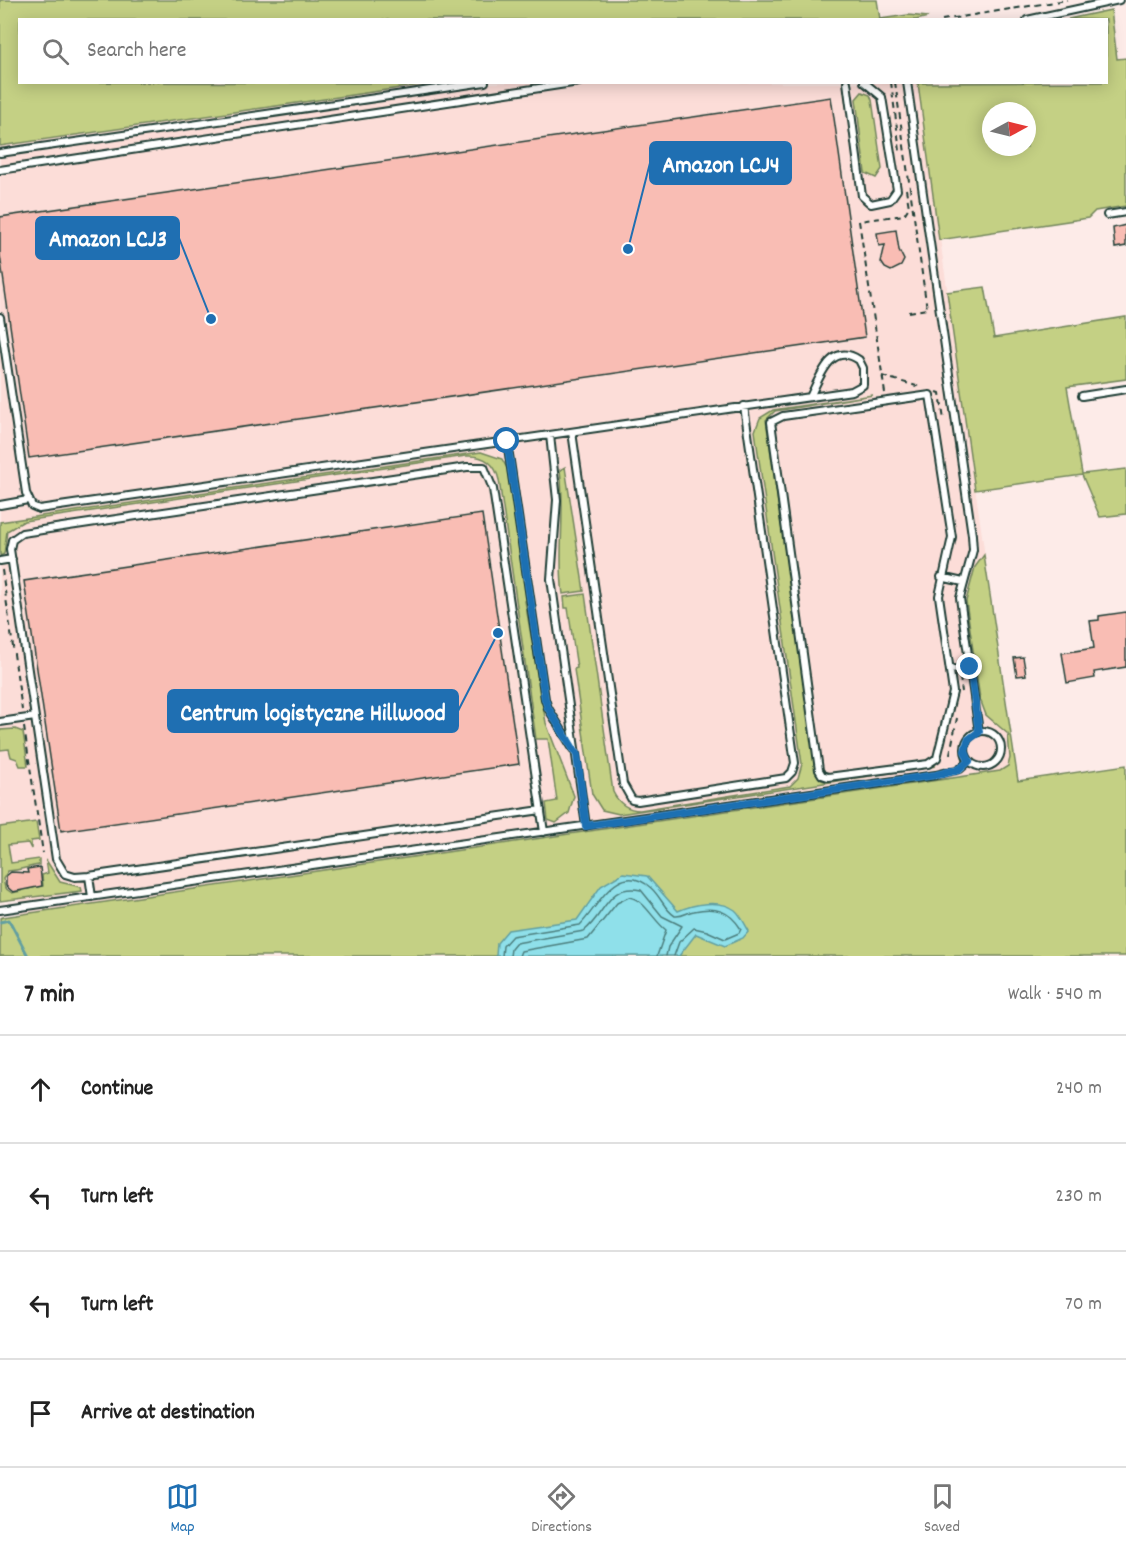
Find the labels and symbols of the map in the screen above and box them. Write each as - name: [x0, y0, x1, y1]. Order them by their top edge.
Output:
- north arrow: [982, 102, 1036, 156]
- callout: Amazon LCJ4: [650, 142, 791, 184]
- text: Amazon LCJ4: [662, 150, 780, 184]
- callout: Amazon LCJ3: [36, 217, 179, 259]
- text: Amazon LCJ3: [49, 224, 167, 258]
- route start: [493, 427, 519, 453]
- route end: [956, 653, 982, 679]
- callout: Centrum logistyczne Hillwood: [168, 690, 458, 732]
- text: Centrum logistyczne Hillwood: [180, 698, 446, 732]

